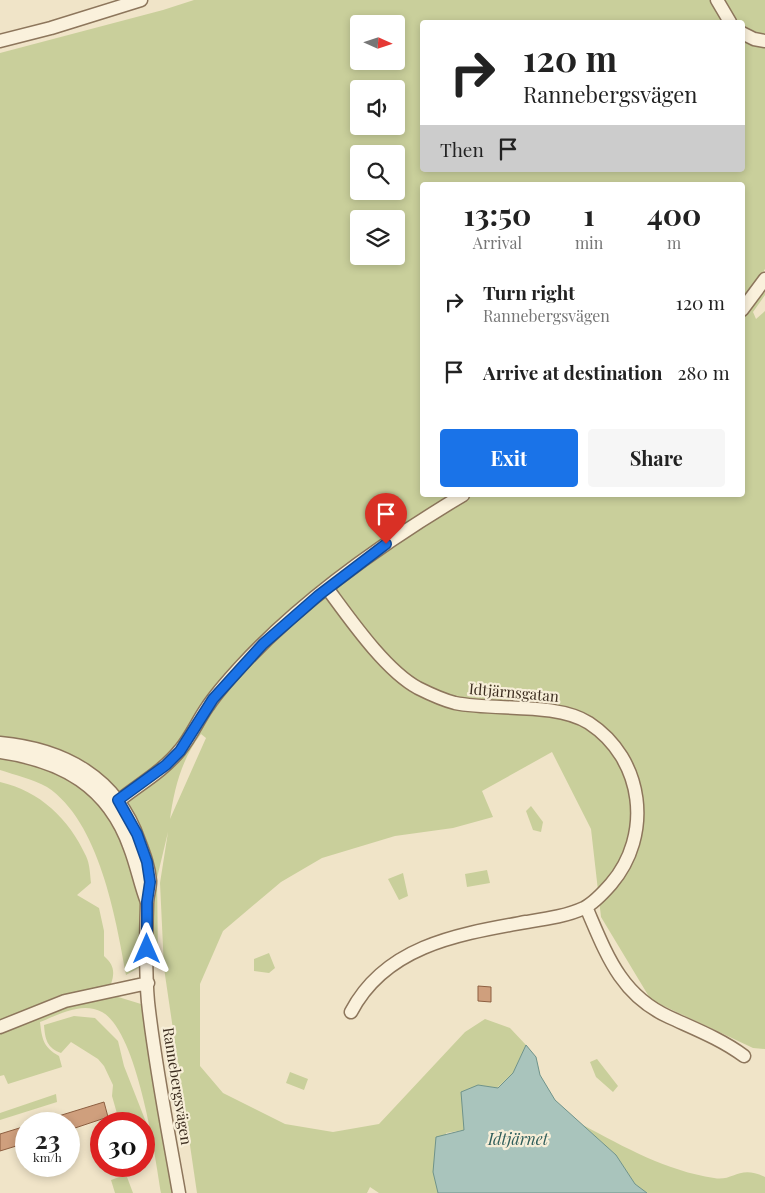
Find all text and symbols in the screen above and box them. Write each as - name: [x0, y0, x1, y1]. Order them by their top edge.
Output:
- north arrow: [350, 15, 405, 70]
- map controls: [350, 15, 405, 265]
- text: 120 m: [523, 34, 617, 81]
- icon: right: [440, 40, 505, 105]
- text: Rannebergsvägen: [523, 79, 698, 109]
- button: sound: [350, 80, 405, 135]
- icon: arrive: [494, 135, 522, 163]
- text: Then: [440, 136, 484, 162]
- button: search: [350, 145, 405, 200]
- text: 13:50: [464, 194, 531, 234]
- text: 1: [583, 194, 595, 234]
- text: 400: [647, 194, 701, 234]
- button: layers: [350, 210, 405, 265]
- text: Arrival: [473, 232, 522, 253]
- text: min: [575, 232, 603, 253]
- text: m: [667, 232, 681, 253]
- text: Turn right: [483, 279, 575, 305]
- icon: right: [440, 288, 468, 316]
- text: 120 m: [676, 289, 725, 315]
- text: Rannebergsvägen: [483, 305, 610, 326]
- icon: arrive: [440, 358, 468, 386]
- text: Arrive at destination: [483, 359, 663, 385]
- text: 280 m: [678, 359, 730, 385]
- button: Exit: [440, 429, 578, 487]
- button: Share: [588, 429, 725, 487]
- pin: [365, 493, 407, 544]
- icon: arrive: [372, 500, 400, 528]
- street label: Idtjärnsgatan: [468, 678, 560, 706]
- position arrow: [120, 922, 172, 974]
- street label: Rannebergsvägen: [159, 1026, 197, 1146]
- speed limit sign: 30: [90, 1112, 155, 1177]
- text: 23: [35, 1122, 60, 1155]
- water label: Idtjärnet: [487, 1128, 549, 1149]
- text: km/h: [33, 1149, 62, 1165]

